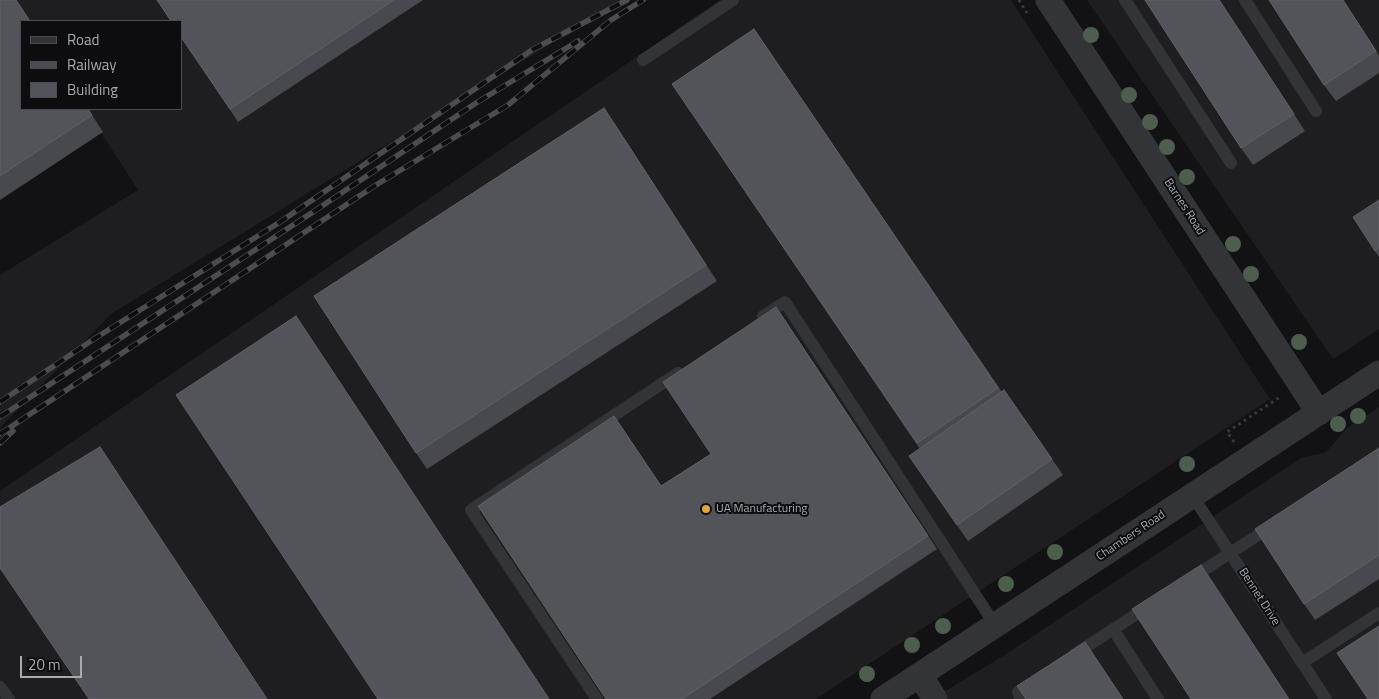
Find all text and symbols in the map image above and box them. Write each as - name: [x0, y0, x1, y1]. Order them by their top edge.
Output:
- legend: [20, 20, 182, 110]
- text: Road: [67, 28, 99, 51]
- text: Railway: [67, 53, 117, 76]
- text: Building: [67, 78, 118, 101]
- street label: Barnes Road: [1160, 176, 1208, 238]
- place label: UA Manufacturing: [716, 502, 808, 516]
- marker: UA Manufacturing: [700, 503, 712, 515]
- street label: Chambers Road: [1094, 508, 1168, 564]
- street label: Bennet Drive: [1235, 566, 1283, 628]
- scale bar: [22, 646, 85, 678]
- text: 20 m: [28, 653, 61, 676]

